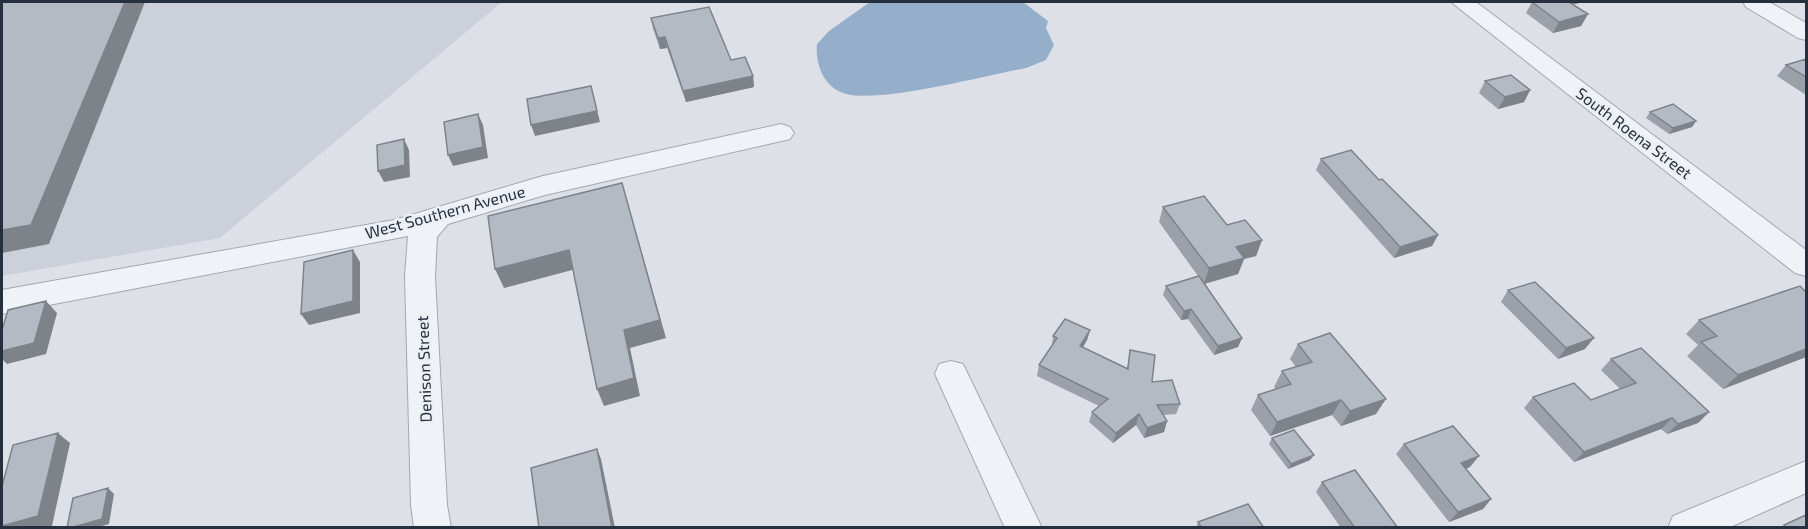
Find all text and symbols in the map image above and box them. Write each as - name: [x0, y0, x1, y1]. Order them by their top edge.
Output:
- street label: South Roena Street: [1573, 83, 1696, 182]
- street label: West Southern Avenue: [363, 181, 527, 242]
- street label: Denison Street: [412, 315, 435, 423]

